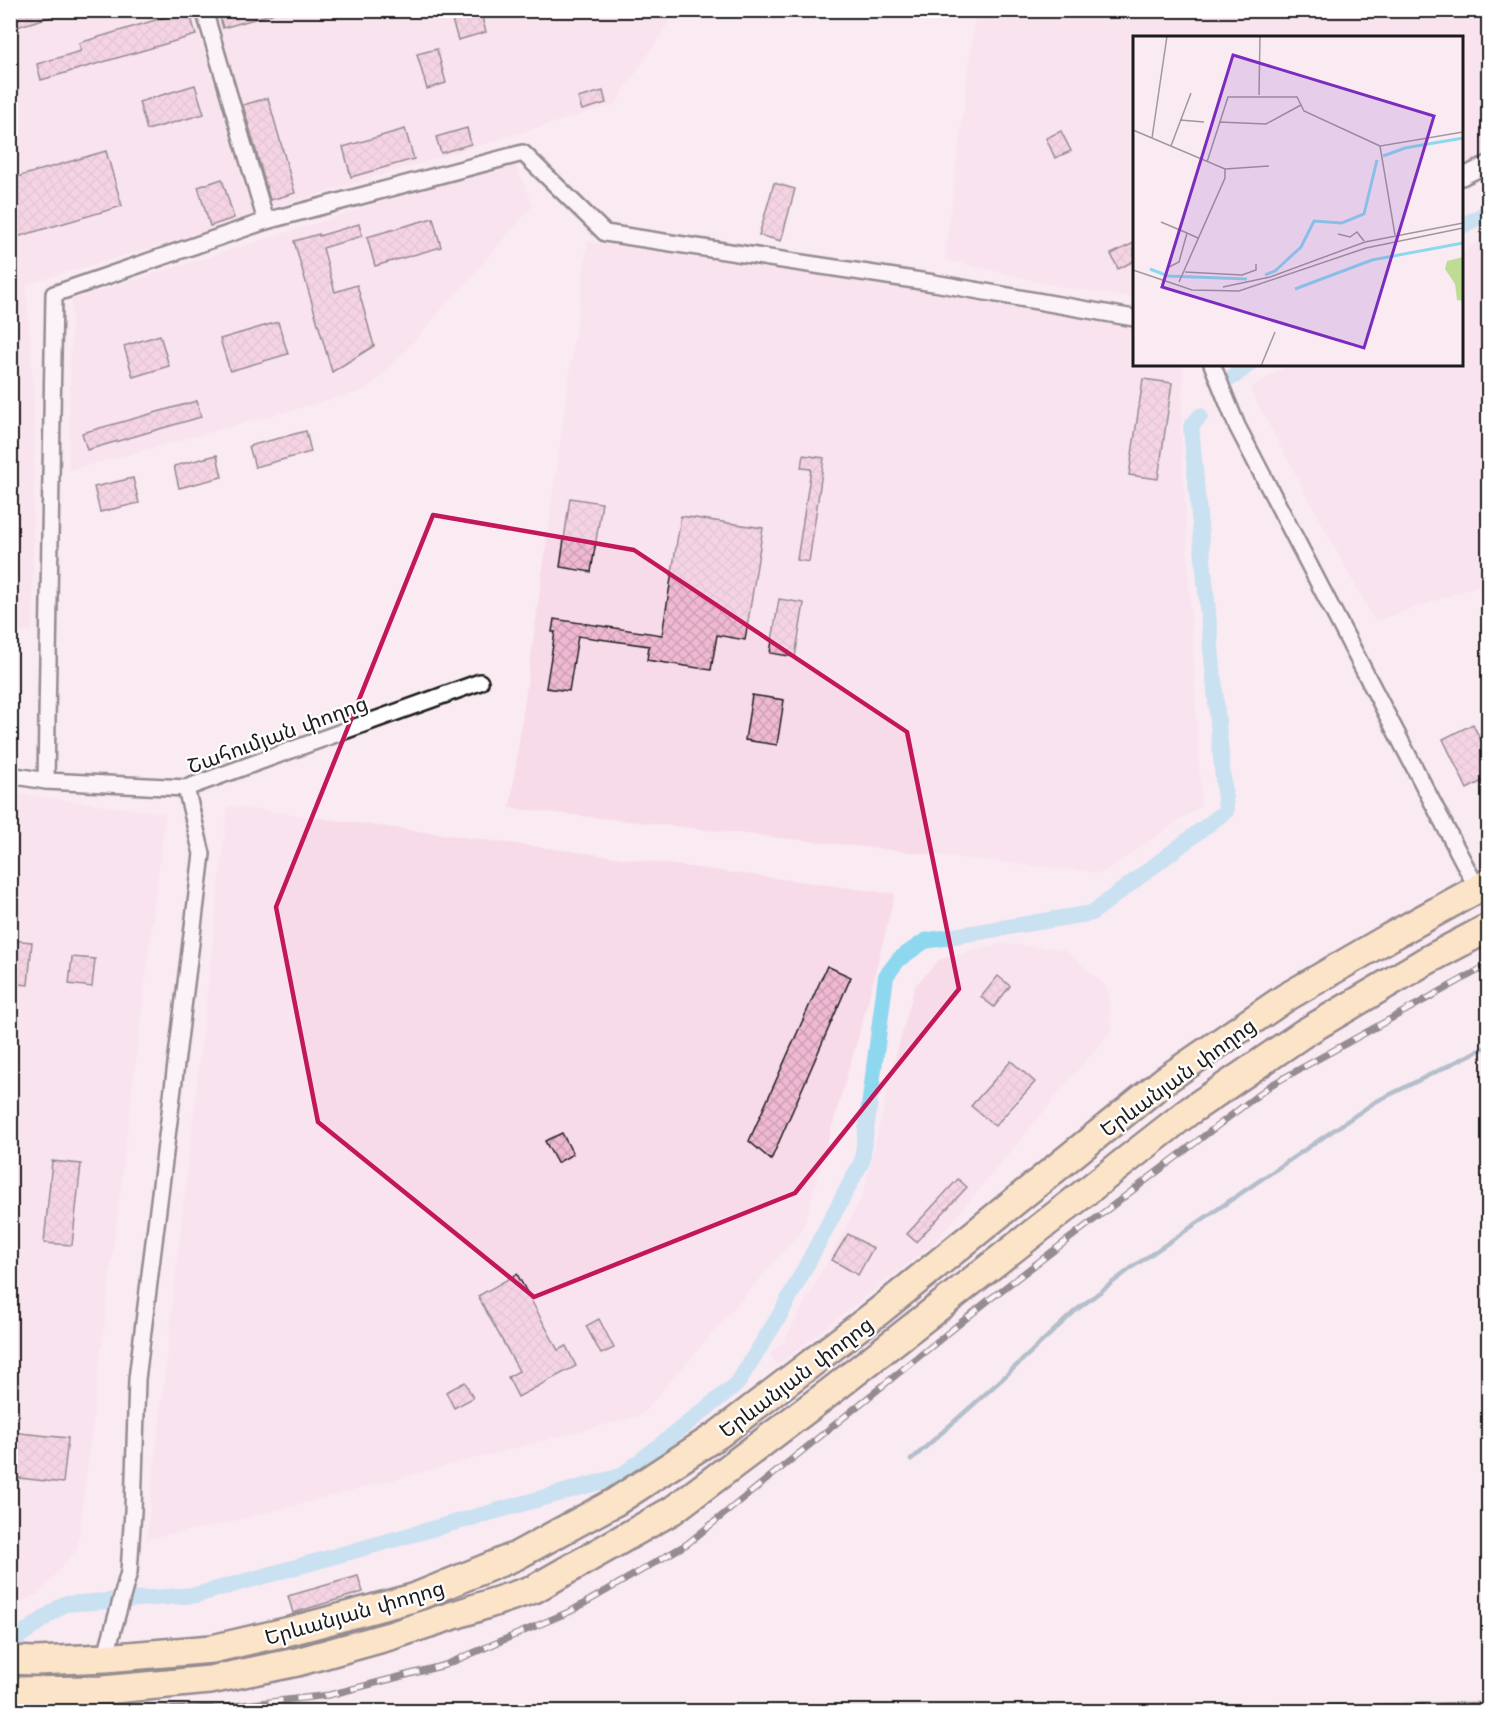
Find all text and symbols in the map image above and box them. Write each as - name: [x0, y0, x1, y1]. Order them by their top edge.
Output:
- inset map: [1133, 36, 1463, 366]
- street label: Շահումյան փողոց: [182, 685, 372, 781]
- street label: Երևանյան փողոց: [1092, 1008, 1262, 1144]
- street label: Երևանյան փողոց: [711, 1307, 879, 1445]
- street label: Երևանյան փողոց: [260, 1570, 448, 1652]

